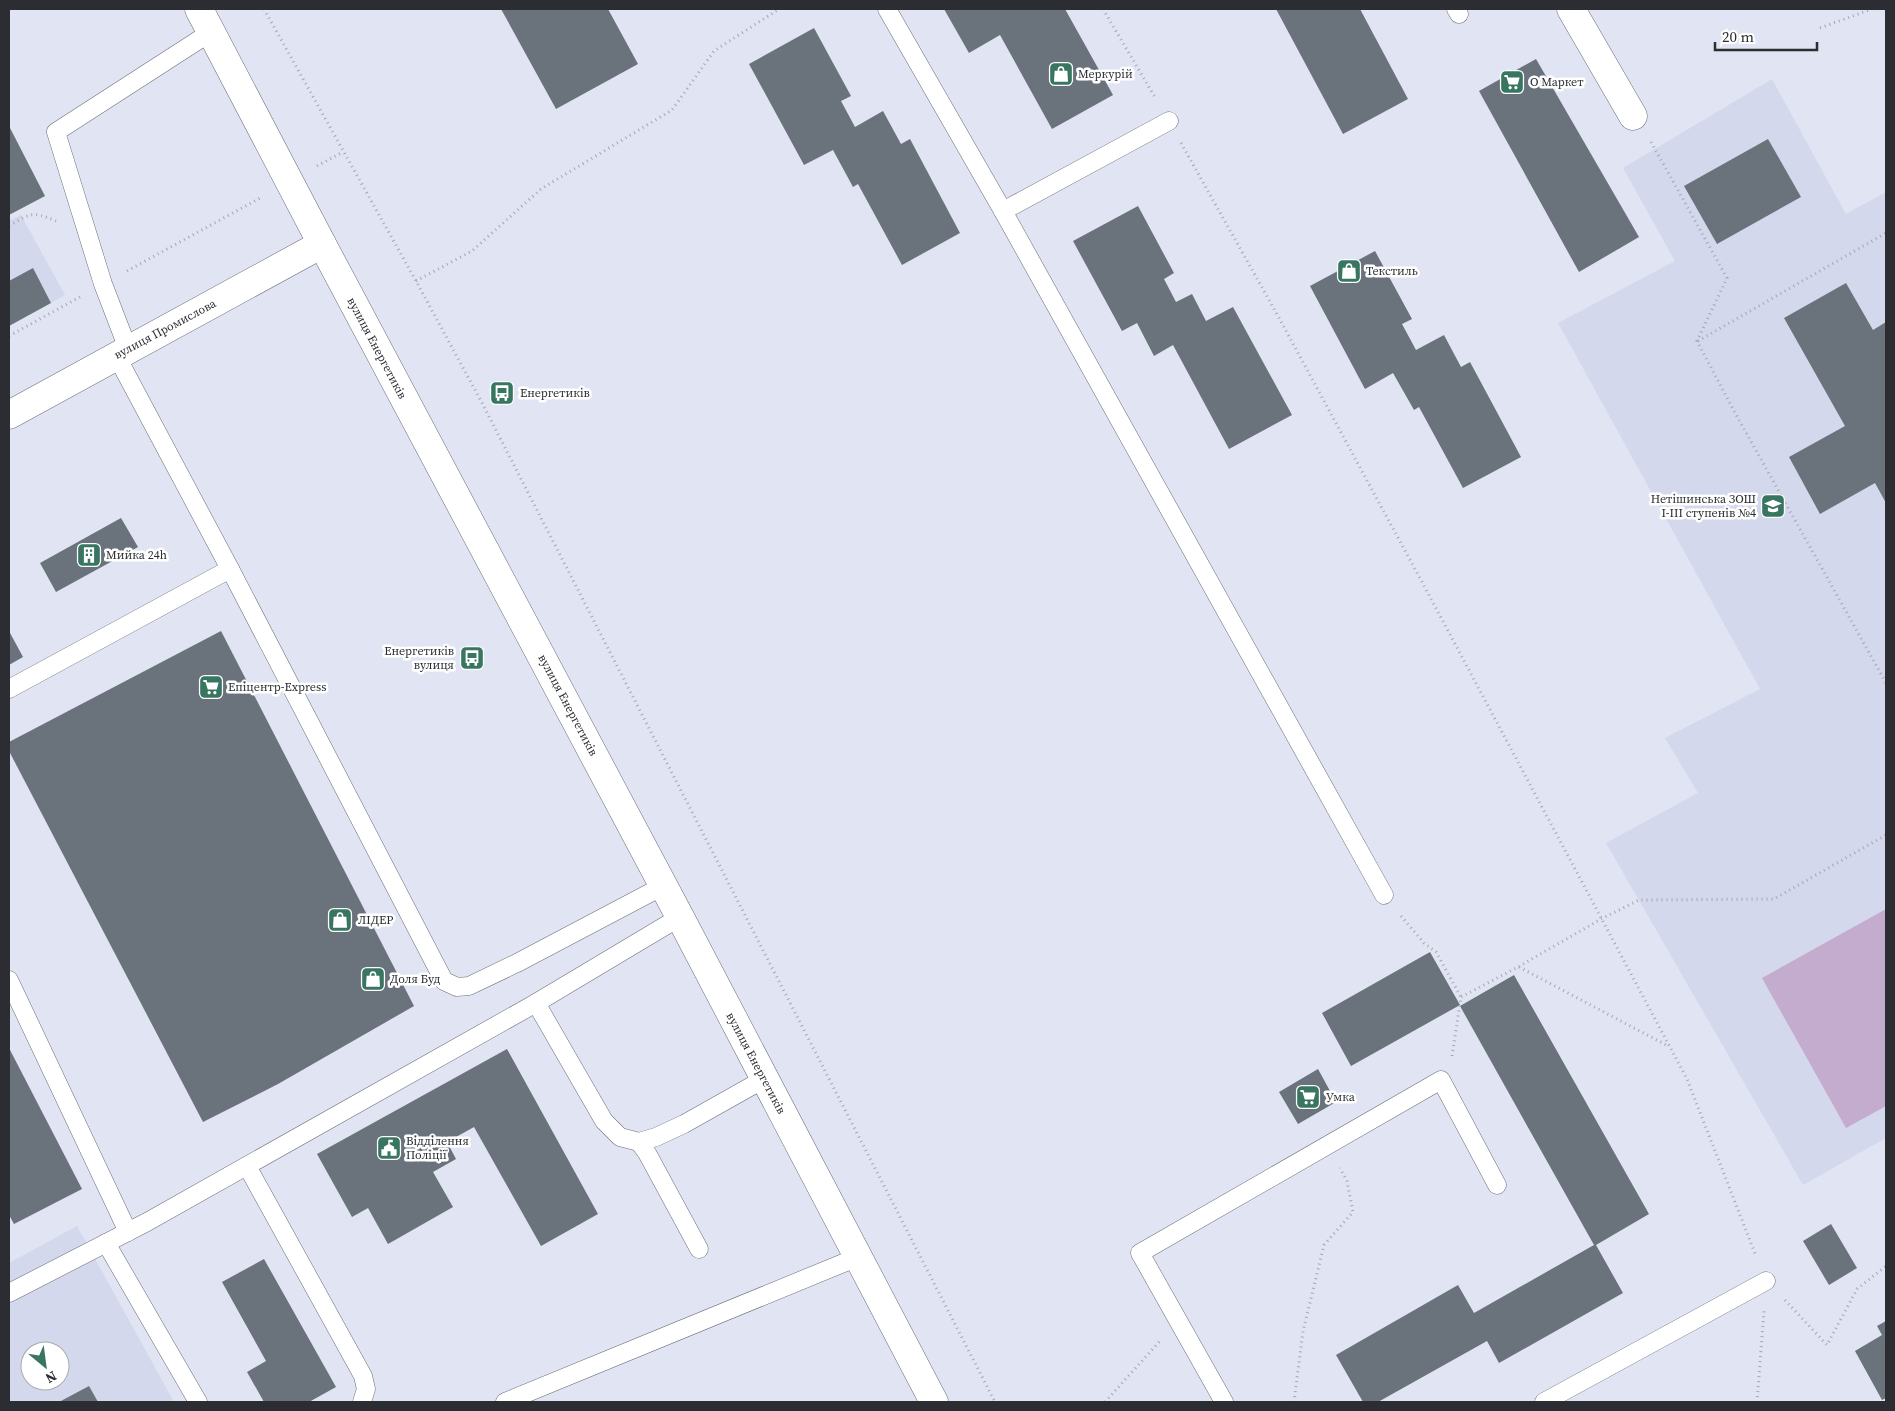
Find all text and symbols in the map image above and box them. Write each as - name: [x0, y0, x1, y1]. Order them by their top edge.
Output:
- scale bar: [1715, 20, 1818, 52]
- text: 20 m: [1722, 26, 1754, 47]
- shop icon: Меркурій: [1048, 61, 1074, 87]
- place label: Меркурій: [1078, 66, 1133, 82]
- supermarket icon: О Маркет: [1499, 69, 1525, 95]
- place label: О Маркет: [1530, 74, 1584, 90]
- shop icon: Текстиль: [1336, 258, 1362, 284]
- place label: Текстиль: [1366, 263, 1418, 279]
- street label: вулиця Енергетиків: [343, 294, 411, 402]
- street label: вулиця Промислова: [111, 295, 220, 363]
- bus stop icon: Енергетиків: [489, 380, 515, 406]
- place label: Енергетиків: [520, 385, 590, 401]
- place label: Нетішинська ЗОШ І-ІІІ ступенів №4: [1651, 491, 1756, 521]
- school or university icon: Нетішинська ЗОШ І-ІІІ ступенів №4: [1760, 493, 1786, 519]
- building icon: Мийка 24һ: [76, 542, 102, 568]
- place label: Мийка 24һ: [106, 547, 167, 563]
- place label: Енергетиків вулиця: [384, 643, 454, 673]
- bus stop icon: Енергетиків вулиця: [459, 645, 485, 671]
- street label: вулиця Енергетиків: [534, 651, 602, 759]
- supermarket icon: Епіцентр-Express: [198, 674, 224, 700]
- place label: Епіцентр-Express: [228, 679, 326, 695]
- shop icon: ЛІДЕР: [327, 907, 353, 933]
- place label: ЛІДЕР: [358, 912, 393, 928]
- shop icon: Доля Буд: [360, 966, 386, 992]
- place label: Доля Буд: [390, 971, 440, 987]
- street label: вулиця Енергетиків: [722, 1009, 790, 1117]
- supermarket icon: Умка: [1295, 1084, 1321, 1110]
- place label: Умка: [1326, 1089, 1356, 1105]
- place label: Відділення Поліції: [406, 1133, 469, 1163]
- public building icon: Відділення Поліції: [376, 1135, 402, 1161]
- north arrow: [20, 1341, 70, 1391]
- text: N: [42, 1366, 61, 1389]

